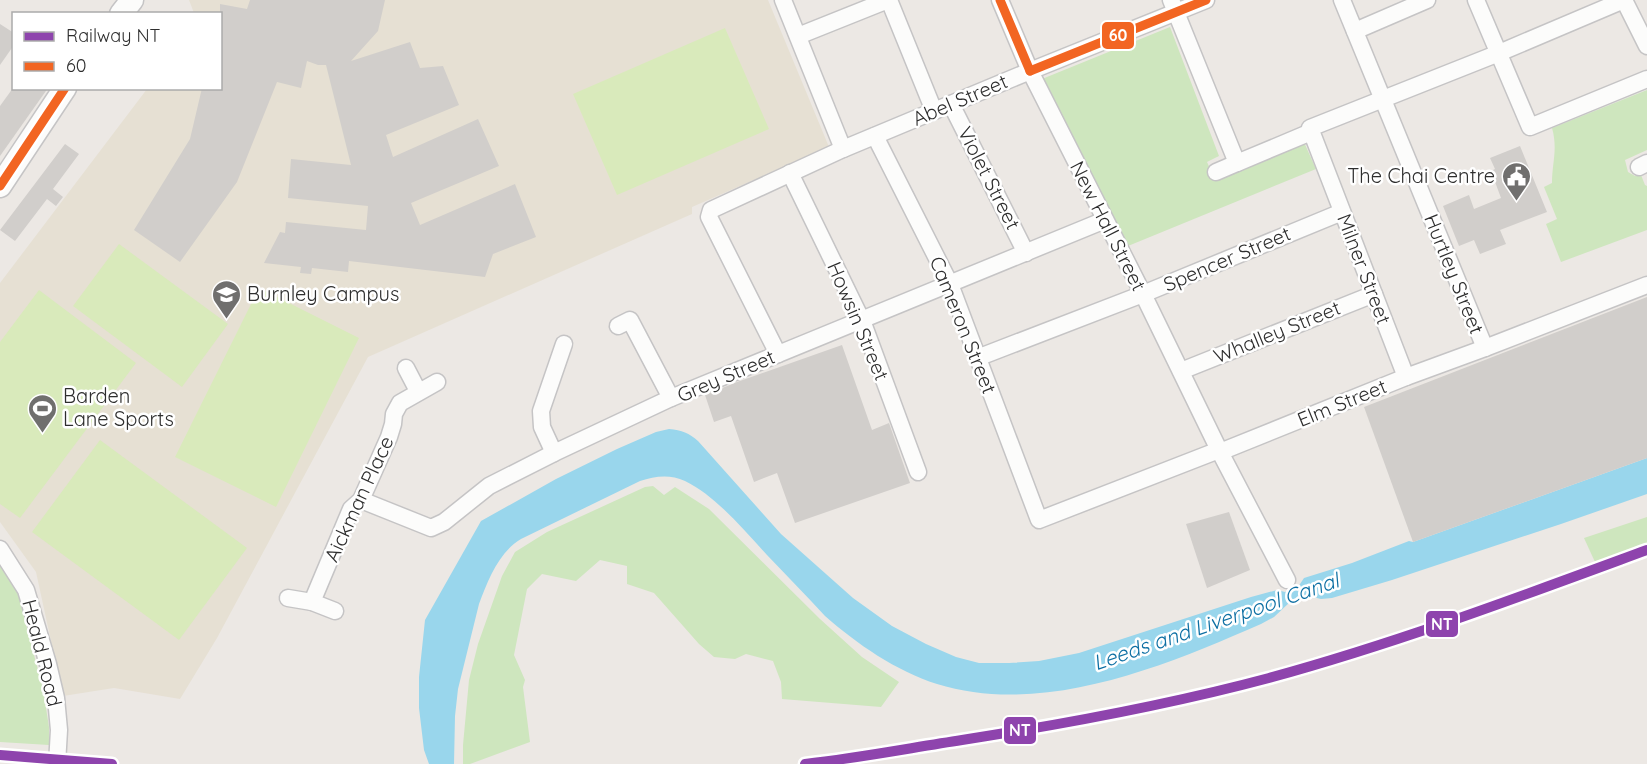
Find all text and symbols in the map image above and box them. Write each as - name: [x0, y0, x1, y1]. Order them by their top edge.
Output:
- legend: [12, 12, 222, 90]
- line badge: 60: [1101, 21, 1135, 50]
- text: Railway NT: [66, 24, 161, 47]
- text: 60: [1109, 25, 1128, 45]
- text: 60: [66, 54, 86, 77]
- street label: Abel Street: [908, 68, 1011, 131]
- street label: Violet Street: [953, 122, 1026, 234]
- street label: New Hall Street: [1065, 157, 1152, 295]
- public building icon: The Chai Centre: [1500, 160, 1532, 202]
- place label: The Chai Centre: [1347, 163, 1495, 188]
- street label: Milner Street: [1332, 210, 1397, 328]
- street label: Hurtley Street: [1419, 210, 1490, 338]
- street label: Spencer Street: [1159, 220, 1294, 297]
- street label: Cameron Street: [925, 253, 1002, 397]
- street label: Howsin Street: [822, 258, 895, 384]
- school or university icon: Burnley Campus: [210, 278, 242, 320]
- place label: Burnley Campus: [247, 281, 399, 306]
- street label: Whalley Street: [1210, 295, 1344, 368]
- street label: Grey Street: [673, 344, 779, 407]
- street label: Elm Street: [1293, 373, 1390, 432]
- place label: Barden Lane Sports: [63, 383, 174, 431]
- sports icon: Barden Lane Sports: [26, 392, 58, 434]
- street label: Aickman Place: [318, 432, 399, 566]
- water label: Leeds and Liverpool Canal: [1089, 566, 1344, 675]
- street label: Heald Road: [17, 597, 68, 709]
- line badge: NT: [1425, 610, 1459, 638]
- text: NT: [1431, 614, 1453, 634]
- line badge: NT: [1003, 716, 1037, 745]
- text: NT: [1009, 720, 1031, 740]

